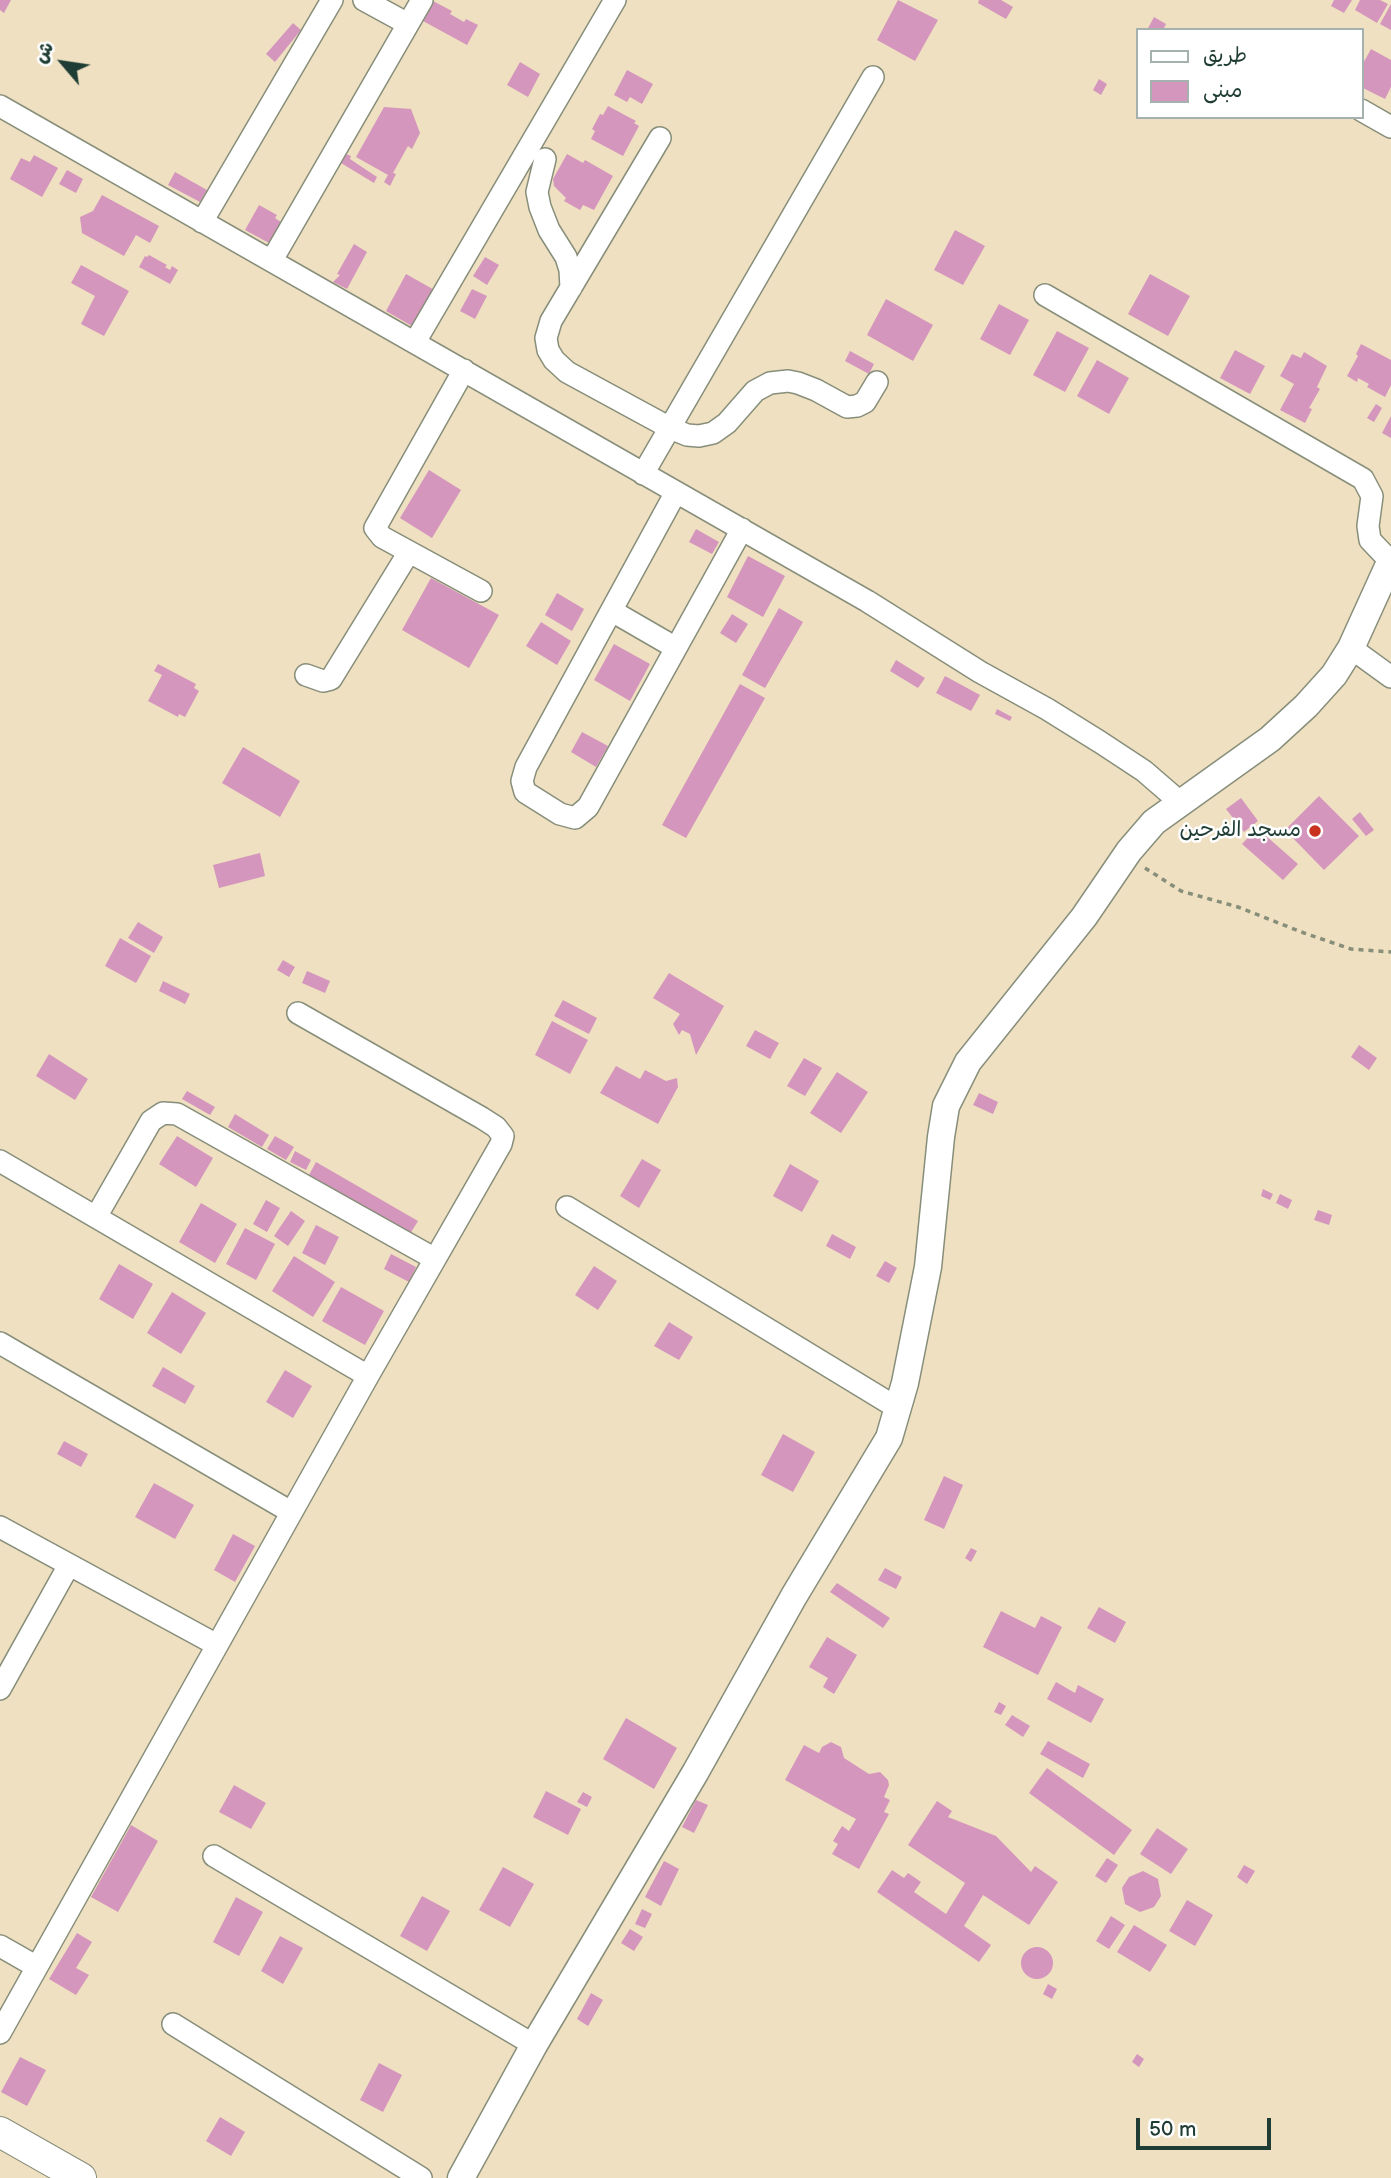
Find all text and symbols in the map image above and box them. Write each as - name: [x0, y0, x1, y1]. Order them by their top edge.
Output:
- north arrow: [28, 28, 98, 98]
- legend: [1136, 28, 1363, 119]
- text: ش: [29, 38, 59, 67]
- text: طريق: [1203, 43, 1247, 68]
- text: مبنى: [1203, 78, 1242, 103]
- place label: مسجد الفرحين: [1180, 818, 1301, 844]
- marker: مسجد الفرحين: [1307, 823, 1323, 839]
- scale bar: [1139, 2104, 1274, 2148]
- text: 50 m: [1149, 2117, 1196, 2142]

